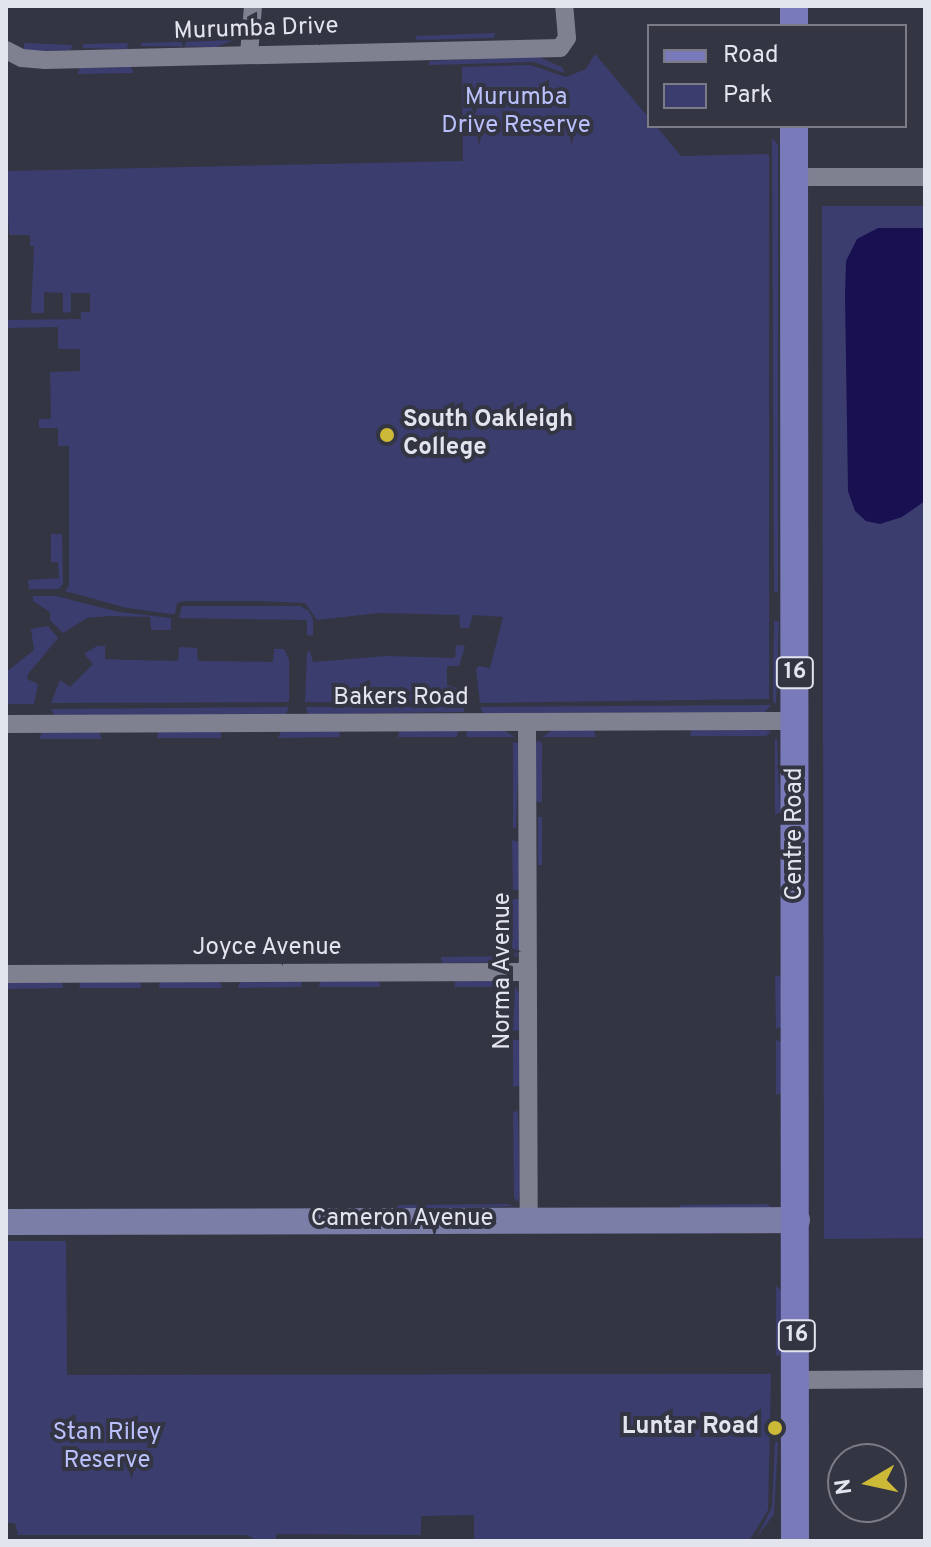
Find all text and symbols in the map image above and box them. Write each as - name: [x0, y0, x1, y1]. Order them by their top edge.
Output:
- street label: Murumba Drive: [173, 13, 339, 47]
- legend: [647, 24, 907, 128]
- text: Road: [723, 41, 779, 71]
- text: Park: [723, 81, 773, 111]
- park label: Murumba Drive Reserve: [441, 85, 591, 141]
- place label: South Oakleigh College: [403, 407, 573, 463]
- marker: South Oakleigh College: [378, 426, 396, 444]
- road number: 16: [775, 655, 815, 691]
- street label: Bakers Road: [333, 685, 469, 713]
- street label: Centre Road: [782, 768, 810, 900]
- street label: Norma Avenue: [490, 892, 518, 1050]
- street label: Joyce Avenue: [192, 935, 342, 963]
- street label: Cameron Avenue: [310, 1206, 494, 1234]
- road number: 16: [777, 1318, 817, 1354]
- place label: Luntar Road: [622, 1414, 759, 1442]
- marker: Luntar Road: [766, 1419, 784, 1437]
- park label: Stan Riley Reserve: [53, 1420, 161, 1476]
- north arrow: [827, 1443, 907, 1523]
- text: N: [830, 1477, 859, 1496]

